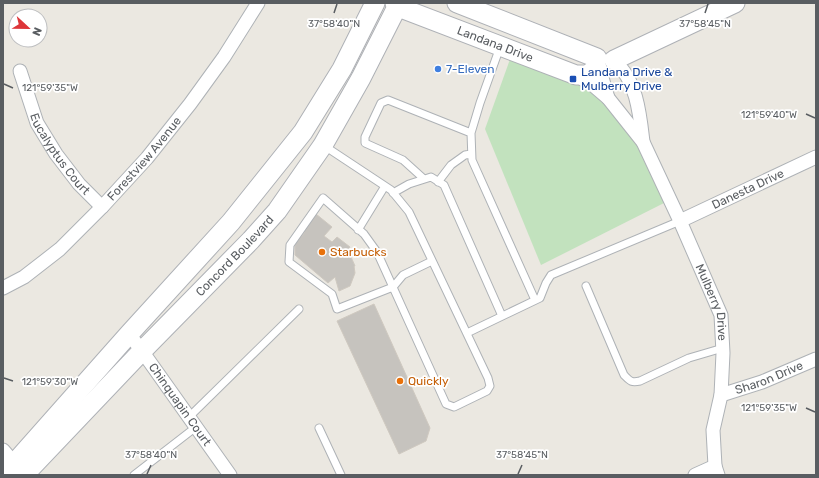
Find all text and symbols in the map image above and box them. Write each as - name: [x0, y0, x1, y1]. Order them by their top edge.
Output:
- north arrow: [8, 8, 48, 48]
- text: 37°58'40"N: [308, 18, 360, 30]
- text: 37°58'45"N: [679, 18, 731, 30]
- street label: Landana Drive: [455, 23, 535, 65]
- text: N: [29, 25, 44, 38]
- place label: 7-Eleven: [446, 62, 495, 76]
- marker: 7-Eleven: [433, 64, 443, 74]
- place label: Landana Drive & Mulberry Drive: [581, 65, 673, 93]
- marker: Landana Drive & Mulberry Drive: [568, 74, 578, 84]
- text: 121°59'35"W: [22, 82, 78, 94]
- text: 121°59'40"W: [741, 109, 797, 121]
- street label: Eucalyptus Court: [27, 111, 93, 198]
- street label: Forestview Avenue: [104, 114, 184, 203]
- street label: Danesta Drive: [709, 166, 786, 212]
- street label: Concord Boulevard: [193, 213, 277, 299]
- place label: Starbucks: [330, 245, 387, 259]
- marker: Starbucks: [317, 247, 327, 257]
- street label: Mulberry Drive: [693, 262, 729, 341]
- street label: Sharon Drive: [733, 358, 805, 397]
- street label: Chinquapin Court: [146, 360, 214, 449]
- place label: Quickly: [408, 374, 449, 388]
- text: 121°59'30"W: [22, 376, 78, 388]
- marker: Quickly: [395, 376, 405, 386]
- text: 121°59'35"W: [741, 402, 797, 414]
- text: 37°58'40"N: [125, 449, 177, 461]
- text: 37°58'45"N: [496, 449, 548, 461]

